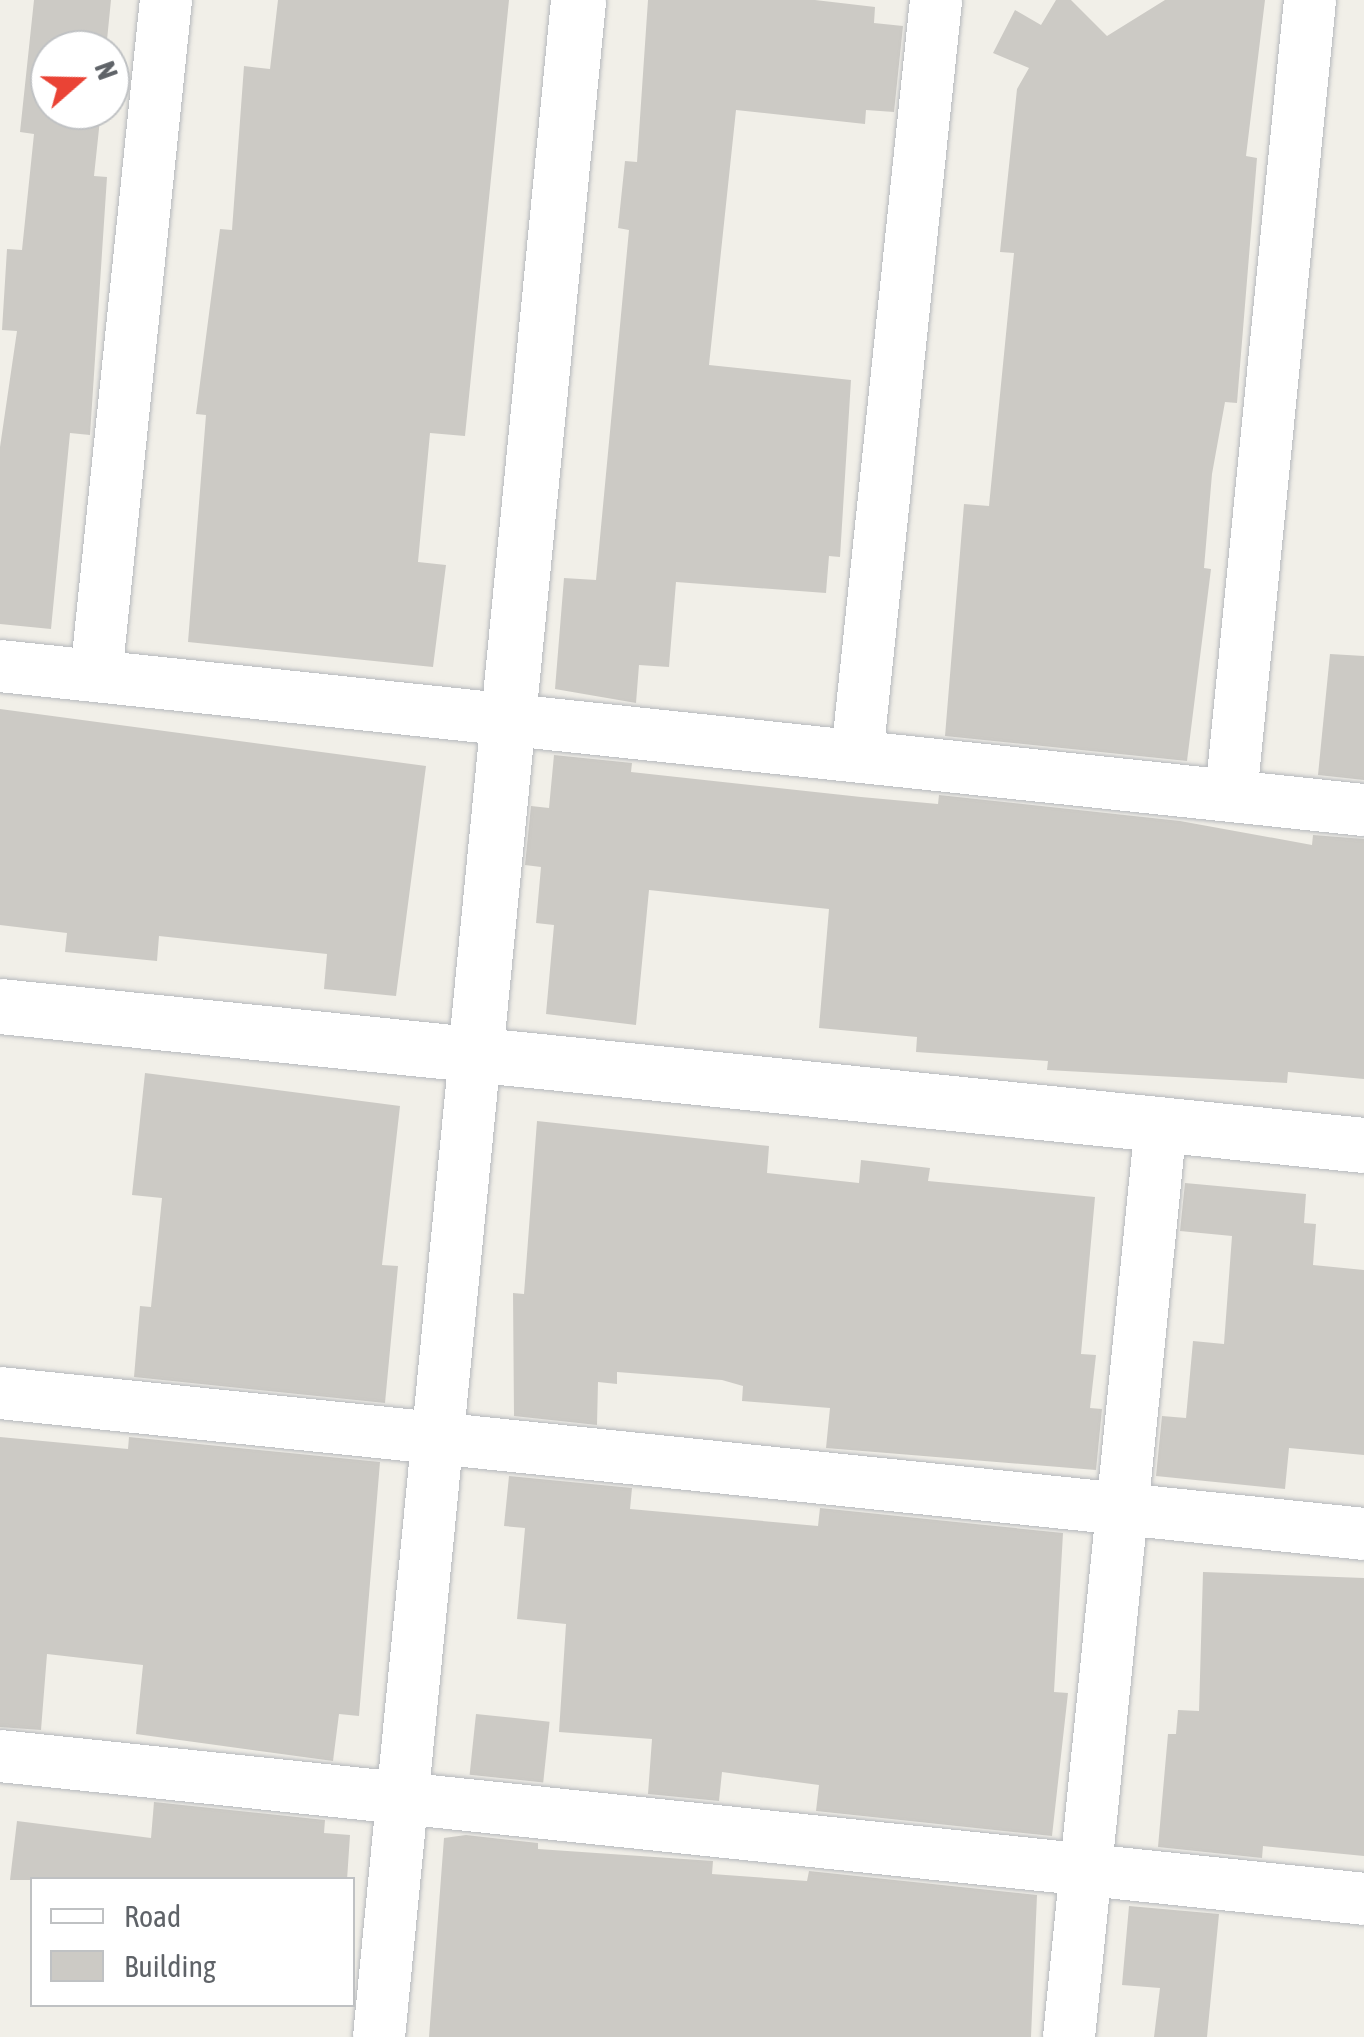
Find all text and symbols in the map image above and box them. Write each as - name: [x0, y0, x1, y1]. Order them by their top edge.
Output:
- north arrow: [30, 30, 130, 130]
- text: N: [88, 57, 124, 84]
- legend: [30, 1877, 355, 2007]
- text: Road: [124, 1899, 181, 1933]
- text: Building: [124, 1949, 216, 1983]

